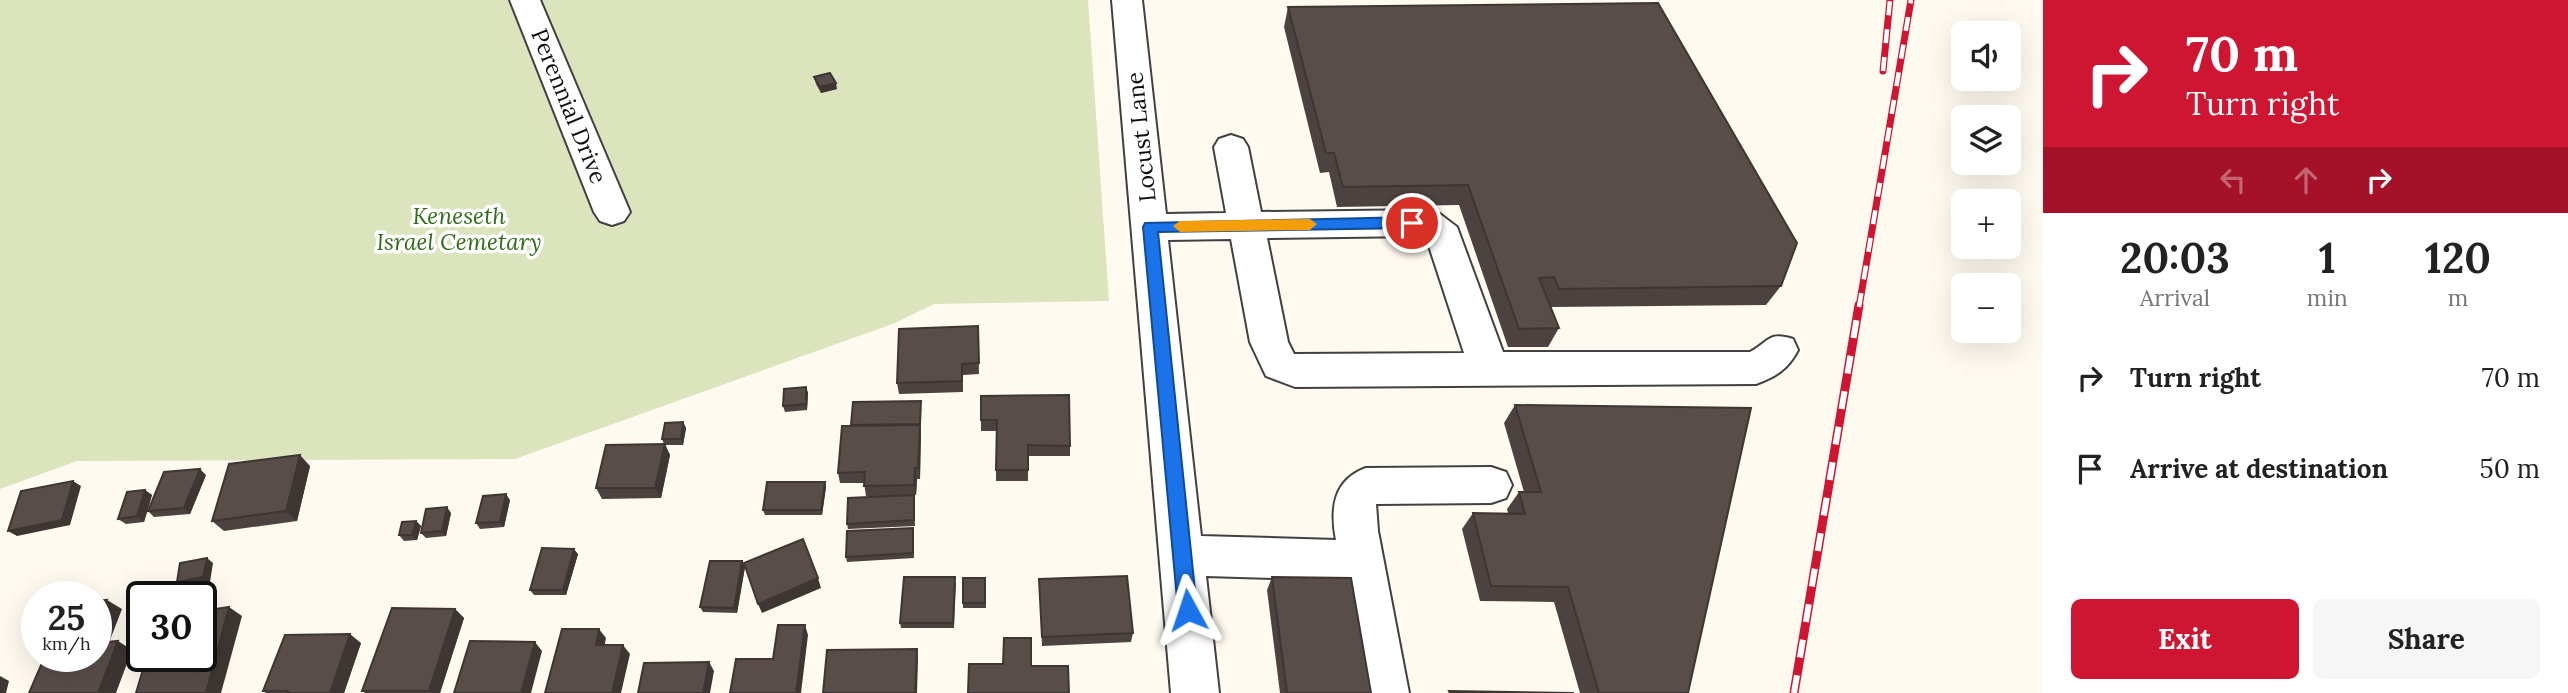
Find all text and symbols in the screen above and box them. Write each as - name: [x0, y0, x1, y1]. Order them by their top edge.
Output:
- map controls: [1951, 21, 2021, 343]
- button: sound: [1951, 21, 2021, 91]
- text: 70 m: [2186, 22, 2298, 84]
- street label: Perennial Drive: [525, 24, 614, 188]
- icon: right: [2071, 28, 2162, 119]
- street label: Locust Lane: [1119, 71, 1162, 203]
- text: Turn right: [2186, 83, 2339, 124]
- button: layers: [1951, 105, 2021, 175]
- icon: left: [2214, 161, 2252, 199]
- icon: ahead: [2287, 161, 2325, 199]
- icon: right: [2360, 161, 2398, 199]
- button: +: [1951, 189, 2021, 259]
- pin: [1382, 193, 1442, 253]
- park label: Keneseth Israel Cemetary: [377, 201, 541, 256]
- icon: arrive: [1393, 204, 1431, 242]
- text: 20:03: [2120, 231, 2230, 285]
- text: 1: [2319, 231, 2336, 285]
- text: 120: [2425, 231, 2491, 285]
- button: −: [1951, 273, 2021, 343]
- text: Arrival: [2140, 283, 2210, 312]
- text: min: [2307, 283, 2348, 312]
- text: m: [2448, 283, 2468, 312]
- icon: right: [2071, 359, 2109, 397]
- text: Turn right: [2130, 361, 2261, 394]
- text: 70 m: [2482, 361, 2540, 394]
- icon: arrive: [2071, 450, 2109, 488]
- text: Arrive at destination: [2130, 452, 2388, 485]
- text: 50 m: [2480, 452, 2540, 485]
- position arrow: [1151, 573, 1225, 647]
- speed limit sign: 30: [126, 581, 217, 672]
- text: 25: [48, 595, 85, 640]
- button: Exit: [2071, 599, 2299, 679]
- button: Share: [2313, 599, 2540, 679]
- text: km/h: [42, 632, 91, 655]

